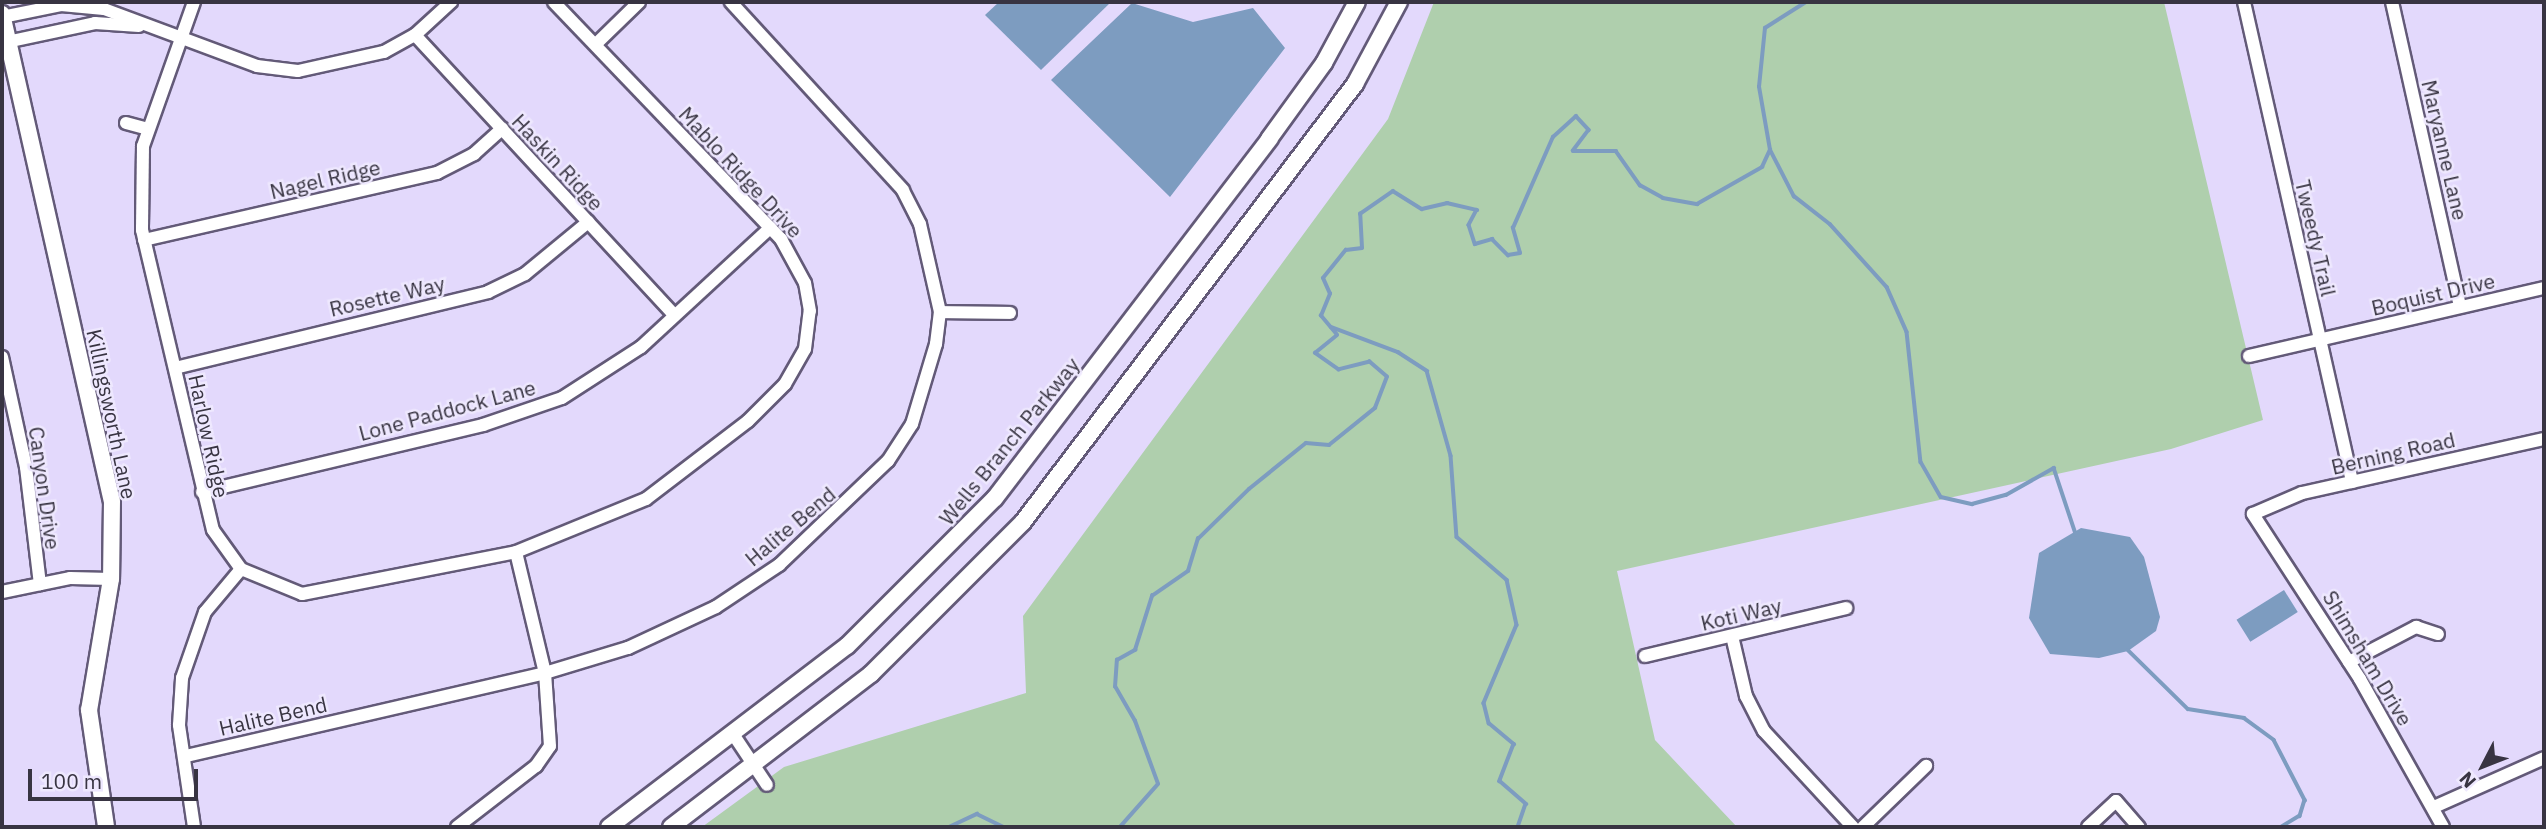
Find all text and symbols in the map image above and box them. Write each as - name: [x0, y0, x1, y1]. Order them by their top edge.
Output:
- street label: Maryanne Lane: [2417, 77, 2473, 223]
- street label: Mablo Ridge Drive: [674, 101, 808, 243]
- street label: Haskin Ridge: [507, 108, 609, 216]
- street label: Nagel Ridge: [267, 154, 383, 204]
- street label: Tweedy Trail: [2290, 177, 2342, 299]
- street label: Boquist Drive: [2369, 268, 2497, 320]
- street label: Rosette Way: [327, 270, 447, 322]
- street label: Killingsworth Lane: [82, 327, 142, 501]
- street label: Wells Branch Parkway: [934, 352, 1084, 530]
- street label: Harlow Ridge: [184, 372, 234, 500]
- street label: Lone Paddock Lane: [356, 374, 538, 446]
- street label: Canyon Drive: [24, 425, 66, 551]
- street label: Berning Road: [2329, 427, 2457, 479]
- street label: Halite Bend: [740, 481, 840, 571]
- street label: Shimsham Drive: [2318, 586, 2418, 730]
- street label: Koti Way: [1698, 592, 1784, 636]
- street label: Halite Bend: [217, 691, 329, 741]
- north arrow: [2448, 731, 2518, 801]
- scale bar: [32, 756, 201, 800]
- text: 100 m: [41, 767, 102, 795]
- text: N: [2454, 767, 2481, 793]

